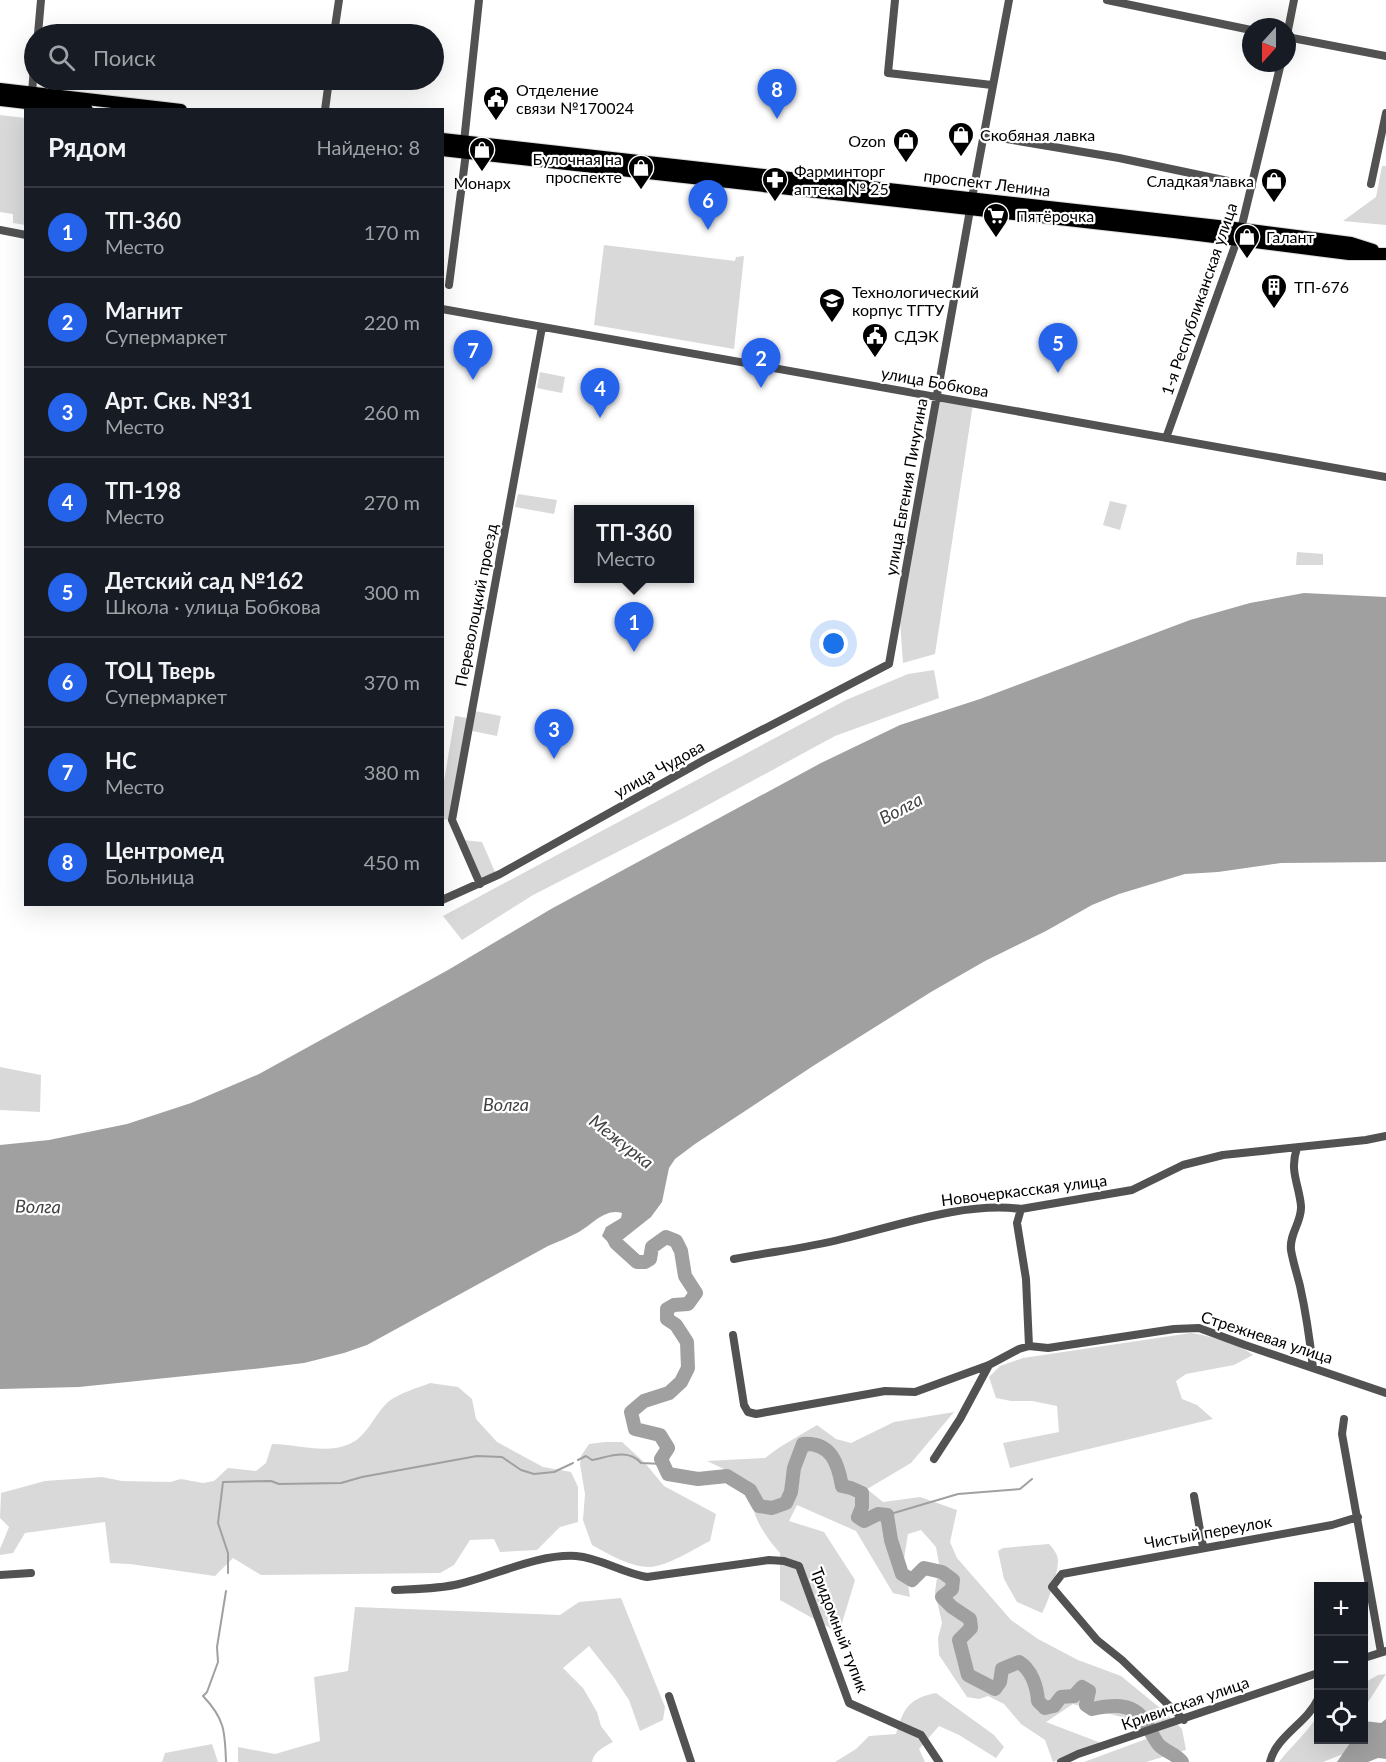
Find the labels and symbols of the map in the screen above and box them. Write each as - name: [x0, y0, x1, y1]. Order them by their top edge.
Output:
- north arrow: [1242, 18, 1296, 72]
- pin: 8: [758, 70, 796, 119]
- place label: Отделение связи №170024: [516, 80, 634, 117]
- public building icon: Отделение связи №170024: [481, 84, 511, 122]
- shop icon: Скобяная лавка: [946, 120, 976, 158]
- place label: Скобяная лавка: [980, 125, 1095, 144]
- shop icon: Ozon: [891, 126, 921, 164]
- place label: Ozon: [848, 131, 886, 150]
- shop icon: Монарх: [467, 135, 497, 173]
- place label: Булочная на проспекте: [532, 149, 622, 186]
- shop icon: Булочная на проспекте: [626, 153, 656, 191]
- place label: Фарминторг аптека № 25: [794, 161, 889, 198]
- pharmacy icon: Фарминторг аптека № 25: [760, 165, 790, 203]
- street label: проспект Ленина: [923, 165, 1052, 200]
- shop icon: Сладкая лавка: [1259, 166, 1289, 204]
- place label: Сладкая лавка: [1146, 171, 1254, 190]
- place label: Монарх: [453, 173, 511, 192]
- pin: 6: [688, 180, 728, 230]
- street label: 1-я Республиканская улица: [1157, 200, 1240, 398]
- supermarket icon: Пятёрочка: [981, 201, 1011, 239]
- place label: Пятёрочка: [1016, 206, 1094, 225]
- shop icon: Галант: [1232, 222, 1262, 260]
- place label: Галант: [1266, 227, 1315, 246]
- building icon: ТП-676: [1259, 272, 1289, 310]
- place label: ТП-676: [1294, 277, 1349, 296]
- place label: Технологический корпус ТГТУ: [852, 282, 979, 319]
- school or university icon: Технологический корпус ТГТУ: [817, 286, 847, 324]
- public building icon: СДЭК: [860, 321, 890, 359]
- pin: 5: [1038, 324, 1078, 373]
- place label: СДЭК: [894, 326, 939, 345]
- pin: 7: [454, 330, 492, 380]
- pin: 2: [742, 338, 780, 388]
- street label: улица Бобкова: [880, 363, 990, 400]
- pin: 4: [580, 368, 620, 418]
- street label: улица Евгения Пичугина: [881, 397, 930, 577]
- street label: Переволоцкий проезд: [450, 522, 501, 688]
- pin: 1: [614, 602, 654, 652]
- your location: [819, 629, 848, 658]
- pin: 3: [534, 710, 574, 759]
- street label: улица Чудова: [610, 736, 707, 801]
- water label: Волга: [875, 788, 926, 829]
- water label: Волга: [483, 1093, 529, 1115]
- water label: Межурка: [585, 1109, 658, 1173]
- street label: Новочеркасская улица: [940, 1170, 1108, 1209]
- water label: Волга: [15, 1195, 61, 1217]
- street label: Стрежневая улица: [1199, 1306, 1335, 1367]
- street label: Чистый переулок: [1143, 1511, 1274, 1552]
- street label: Тридомный тупик: [808, 1564, 873, 1696]
- street label: Кривичская улица: [1119, 1672, 1251, 1733]

